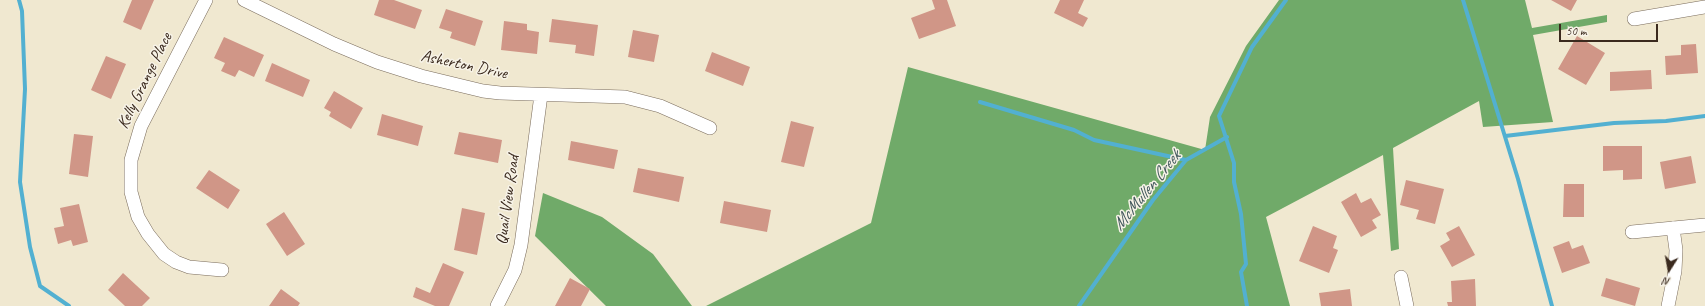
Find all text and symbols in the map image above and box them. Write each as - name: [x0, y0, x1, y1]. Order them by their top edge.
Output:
- scale bar: [1561, 16, 1660, 42]
- text: 50 m: [1566, 23, 1586, 39]
- street label: Kelly Grange Place: [113, 30, 177, 132]
- street label: Asherton Drive: [419, 46, 509, 84]
- water label: McMullen Creek: [1108, 147, 1186, 235]
- street label: Quail View Road: [492, 154, 524, 246]
- north arrow: [1649, 250, 1689, 290]
- text: N: [1662, 274, 1671, 289]

